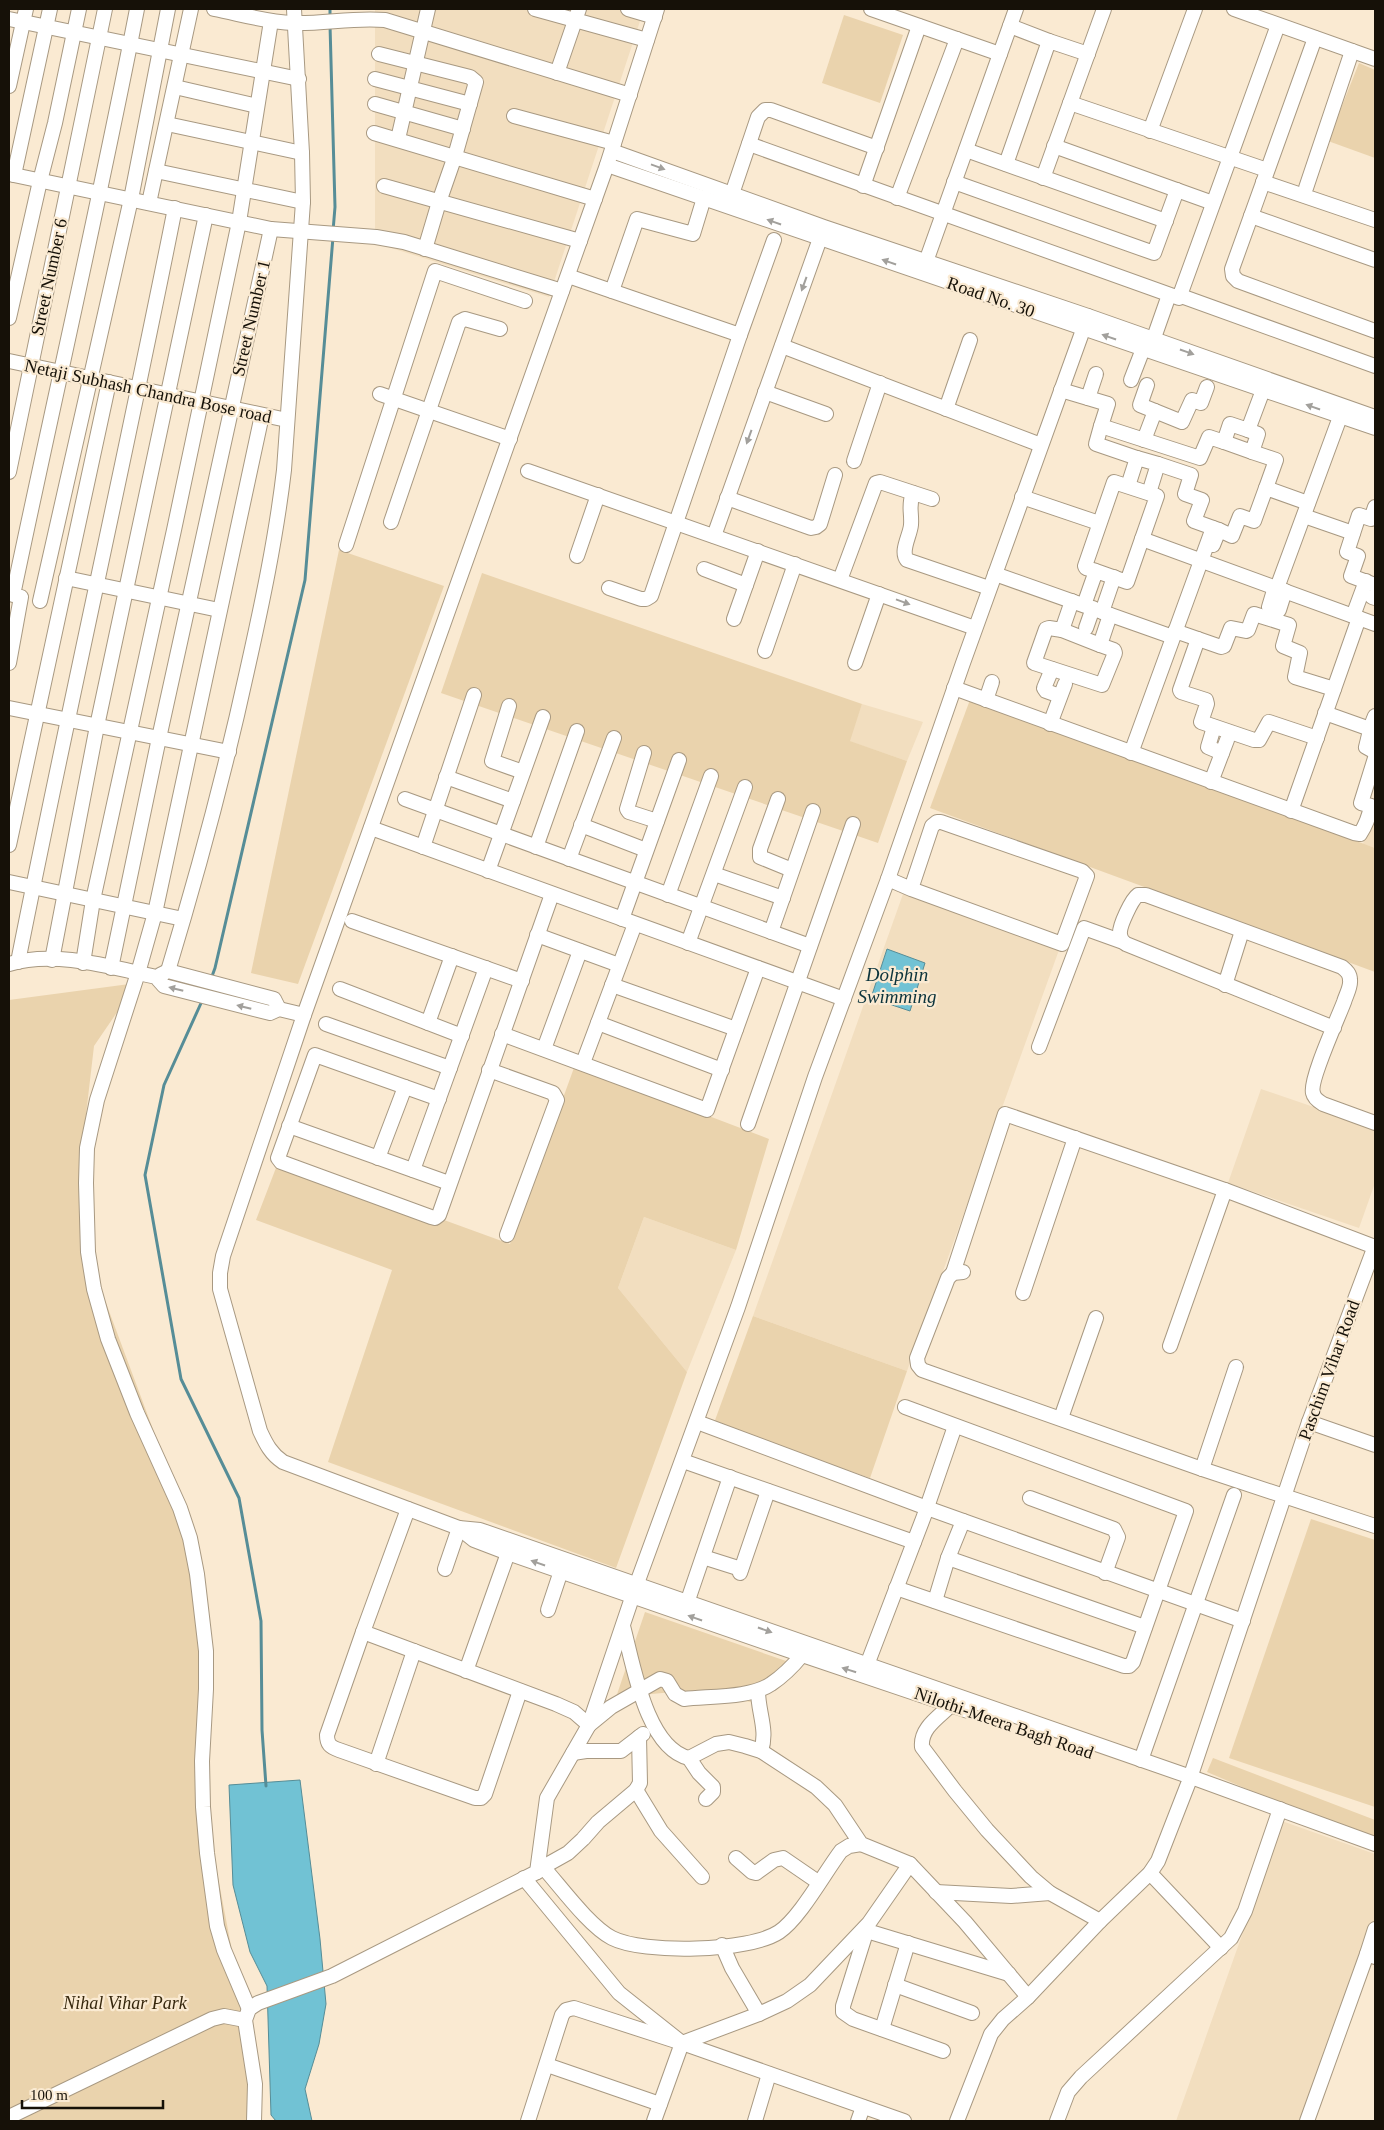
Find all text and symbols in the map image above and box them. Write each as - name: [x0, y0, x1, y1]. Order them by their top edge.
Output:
- one-way arrow: [650, 164, 665, 171]
- street label: Street Number 6: [27, 217, 71, 337]
- one-way arrow: [766, 218, 781, 226]
- street label: Street Number 1: [228, 258, 274, 378]
- one-way arrow: [882, 258, 897, 265]
- street label: Road No. 30: [944, 273, 1038, 321]
- one-way arrow: [800, 277, 808, 292]
- one-way arrow: [1101, 333, 1116, 341]
- one-way arrow: [1180, 348, 1195, 356]
- street label: Netaji Subhash Chandra Bose road: [23, 355, 273, 427]
- one-way arrow: [1305, 403, 1320, 410]
- one-way arrow: [745, 430, 753, 445]
- one-way arrow: [896, 598, 911, 606]
- water label: Dolphin Swimming: [857, 964, 937, 1007]
- one-way arrow: [168, 985, 183, 993]
- one-way arrow: [236, 1003, 251, 1011]
- street label: Paschim Vihar Road: [1294, 1297, 1364, 1443]
- one-way arrow: [530, 1558, 545, 1566]
- one-way arrow: [687, 1614, 702, 1622]
- one-way arrow: [758, 1626, 773, 1634]
- one-way arrow: [841, 1666, 856, 1674]
- street label: Nilothi-Meera Bagh Road: [912, 1683, 1096, 1763]
- park label: Nihal Vihar Park: [62, 1993, 188, 2013]
- scale bar: [22, 2078, 164, 2110]
- text: 100 m: [30, 2087, 68, 2103]

